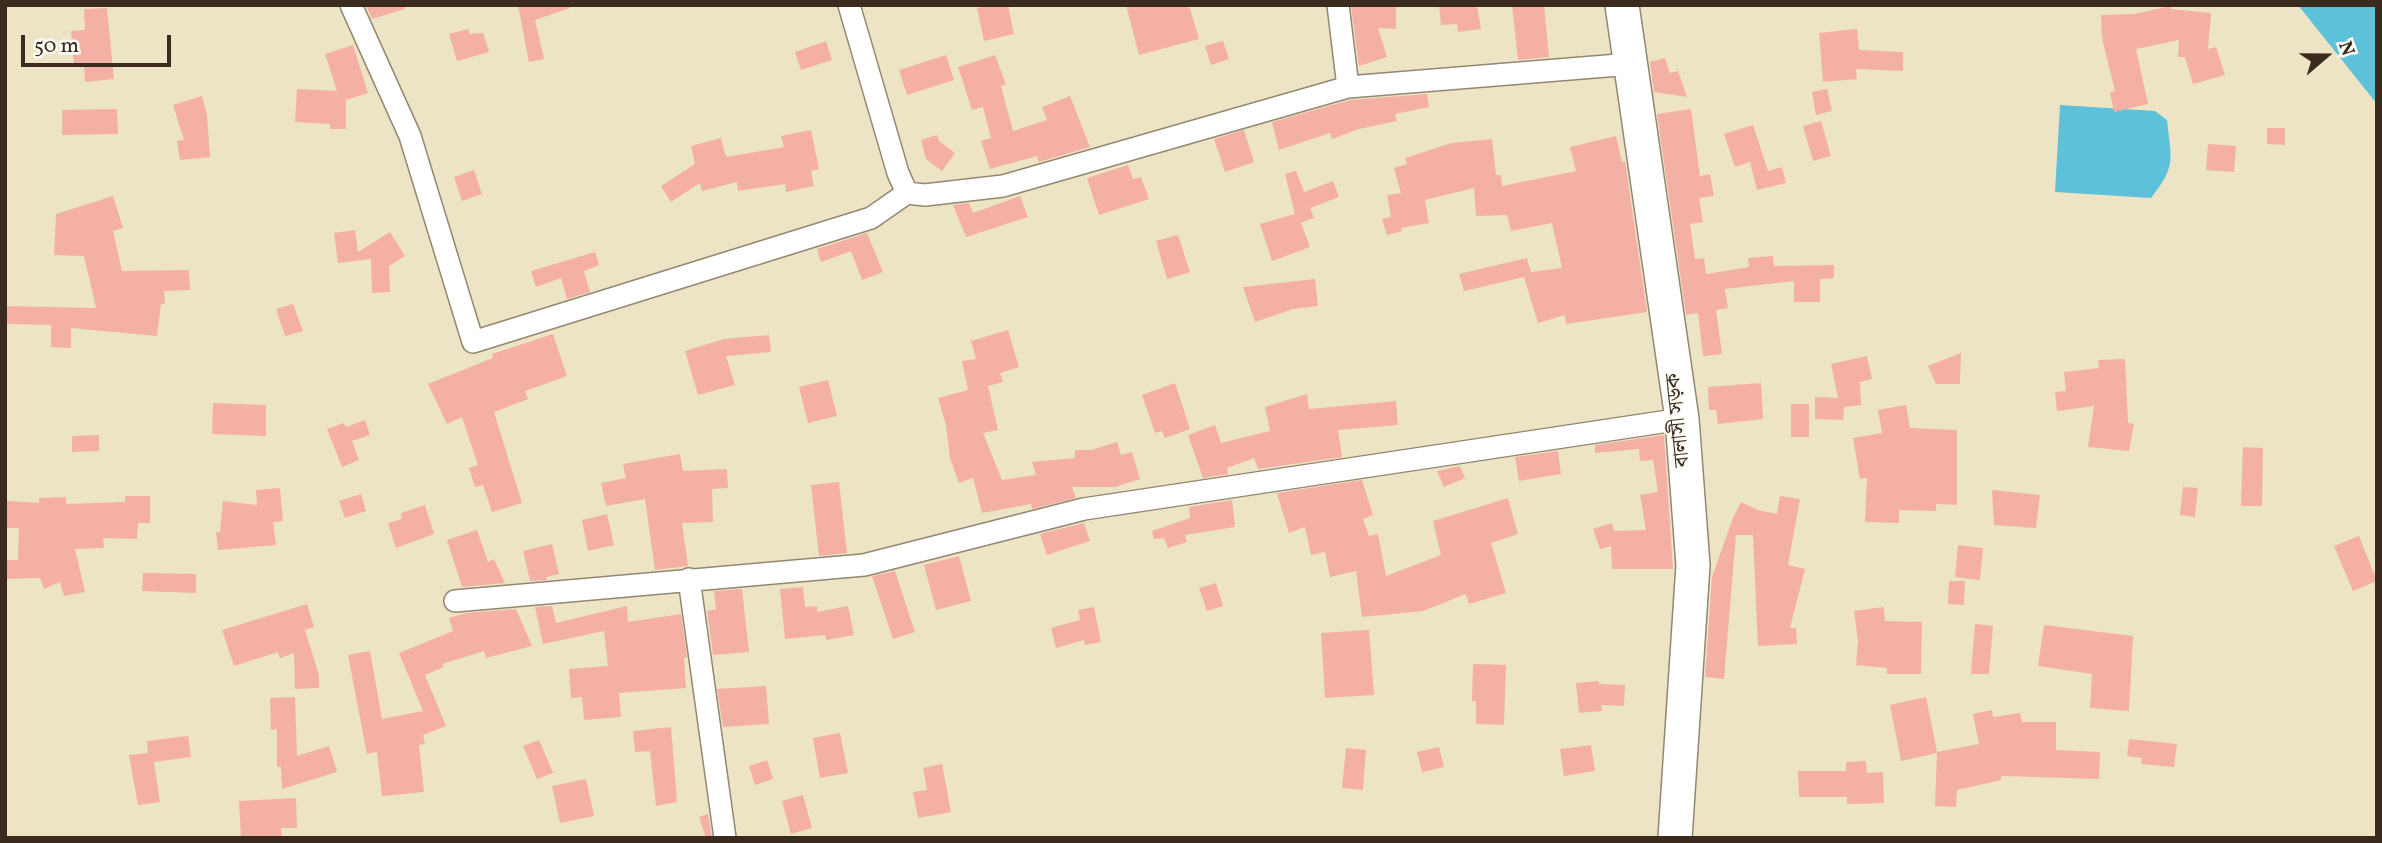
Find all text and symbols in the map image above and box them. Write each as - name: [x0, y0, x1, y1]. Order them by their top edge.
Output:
- scale bar: [24, 21, 175, 65]
- north arrow: [2291, 21, 2361, 91]
- text: 50 m: [34, 32, 79, 61]
- text: N: [2331, 38, 2360, 60]
- street label: বালাসী সড়ক: [1663, 372, 1697, 468]

